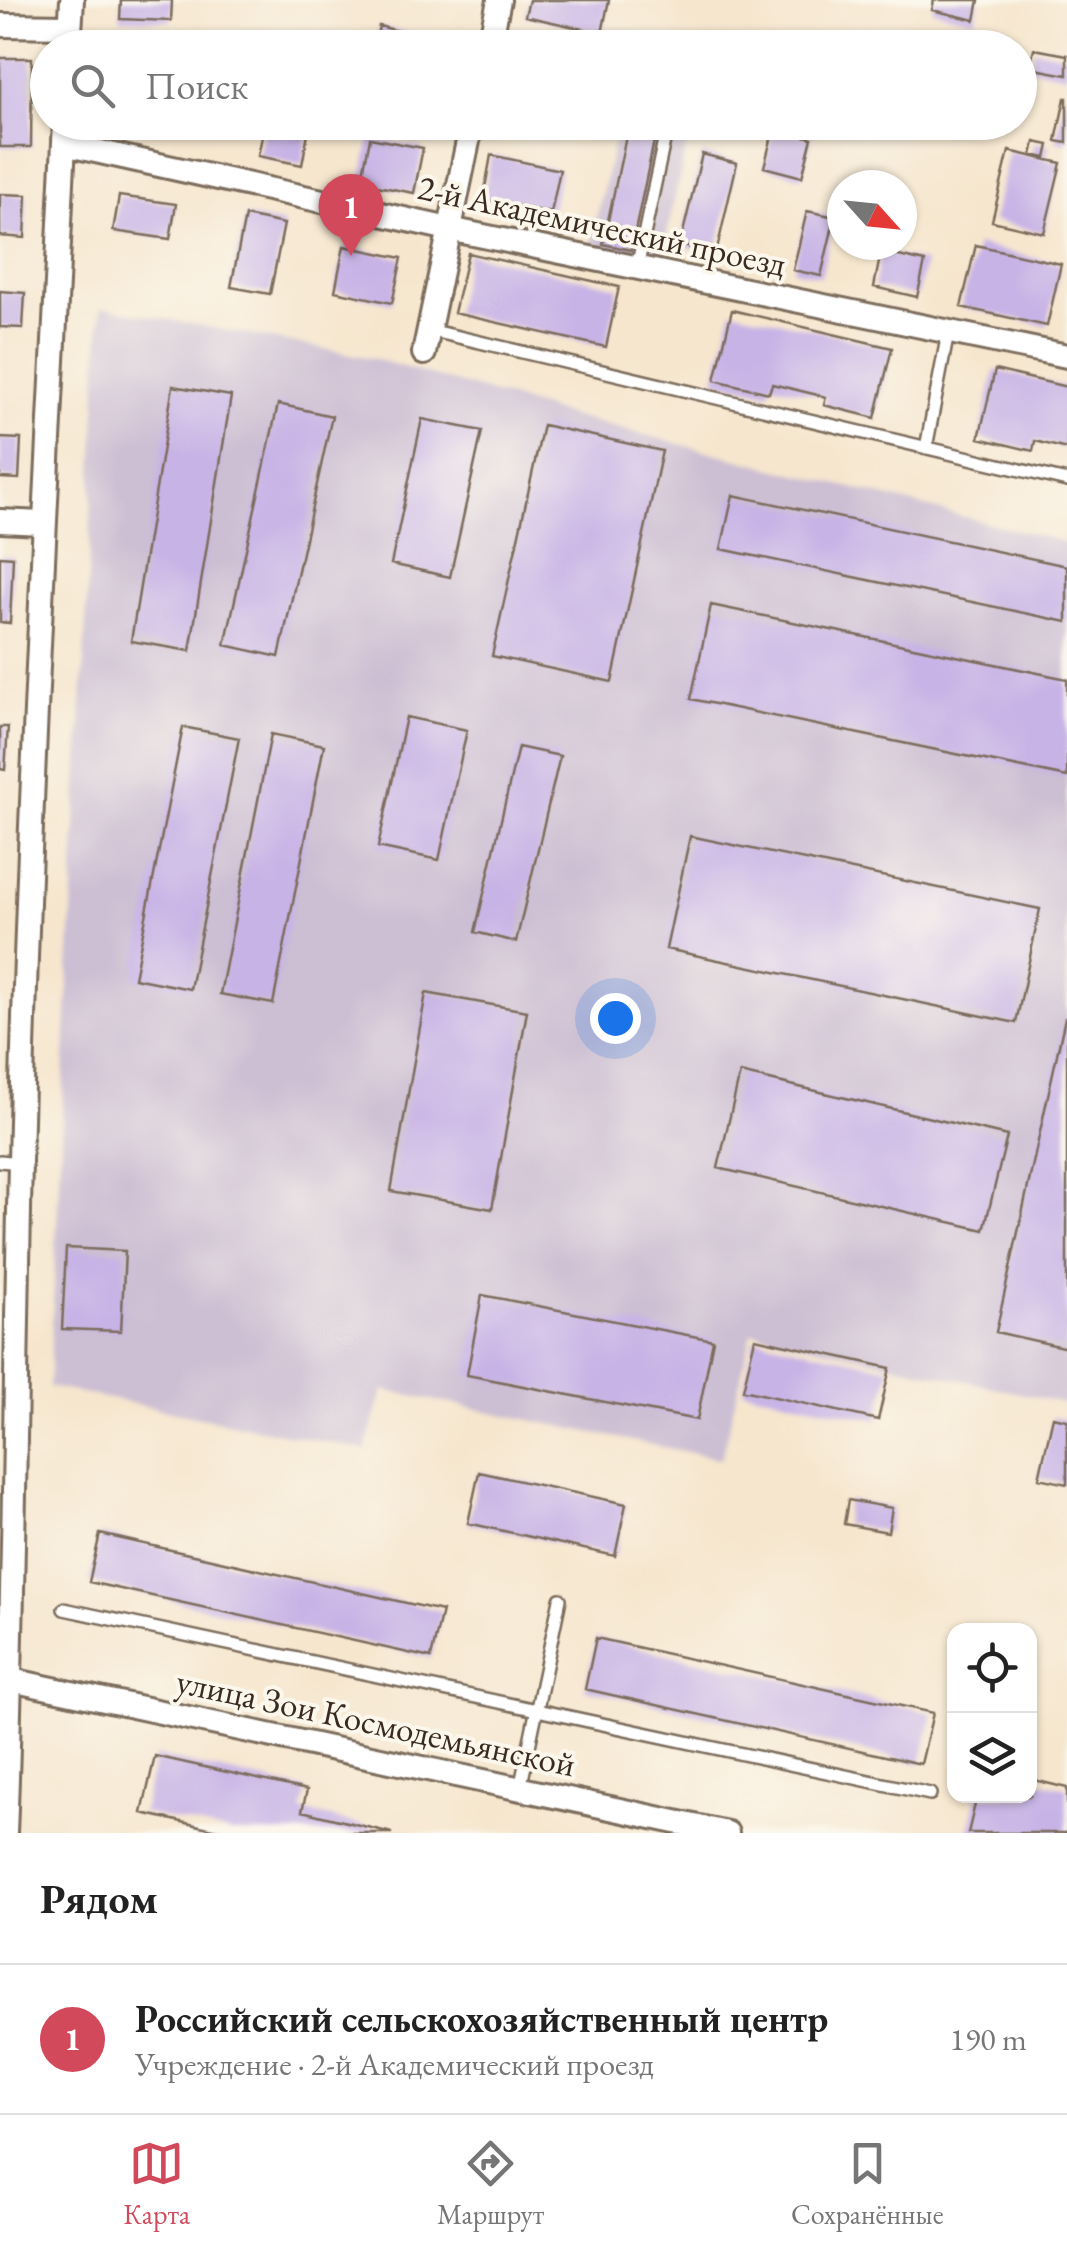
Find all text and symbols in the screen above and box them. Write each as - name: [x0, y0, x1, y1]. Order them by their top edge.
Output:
- search box: [30, 30, 1037, 140]
- icon: search: [65, 58, 120, 113]
- text: Поиск: [145, 61, 248, 110]
- street label: 2-й Академический проезд: [414, 164, 790, 287]
- north arrow: [827, 170, 917, 260]
- pin: 1: [318, 174, 384, 256]
- your location: [590, 993, 641, 1044]
- map controls: [947, 1623, 1037, 1803]
- button: locate: [947, 1623, 1037, 1713]
- street label: улица Зои Космодемьянской: [172, 1658, 580, 1787]
- button: layers: [947, 1713, 1037, 1803]
- text: Рядом: [40, 1871, 158, 1926]
- text: Российский сельскохозяйственный центр: [135, 1994, 828, 2043]
- text: 1: [64, 2018, 81, 2060]
- text: 190 m: [950, 2018, 1027, 2060]
- text: Учреждение · 2-й Академический проезд: [135, 2043, 654, 2085]
- tab: Карта: [123, 2136, 190, 2232]
- tab: Маршрут: [437, 2136, 544, 2232]
- tab: Сохранённые: [791, 2136, 944, 2232]

